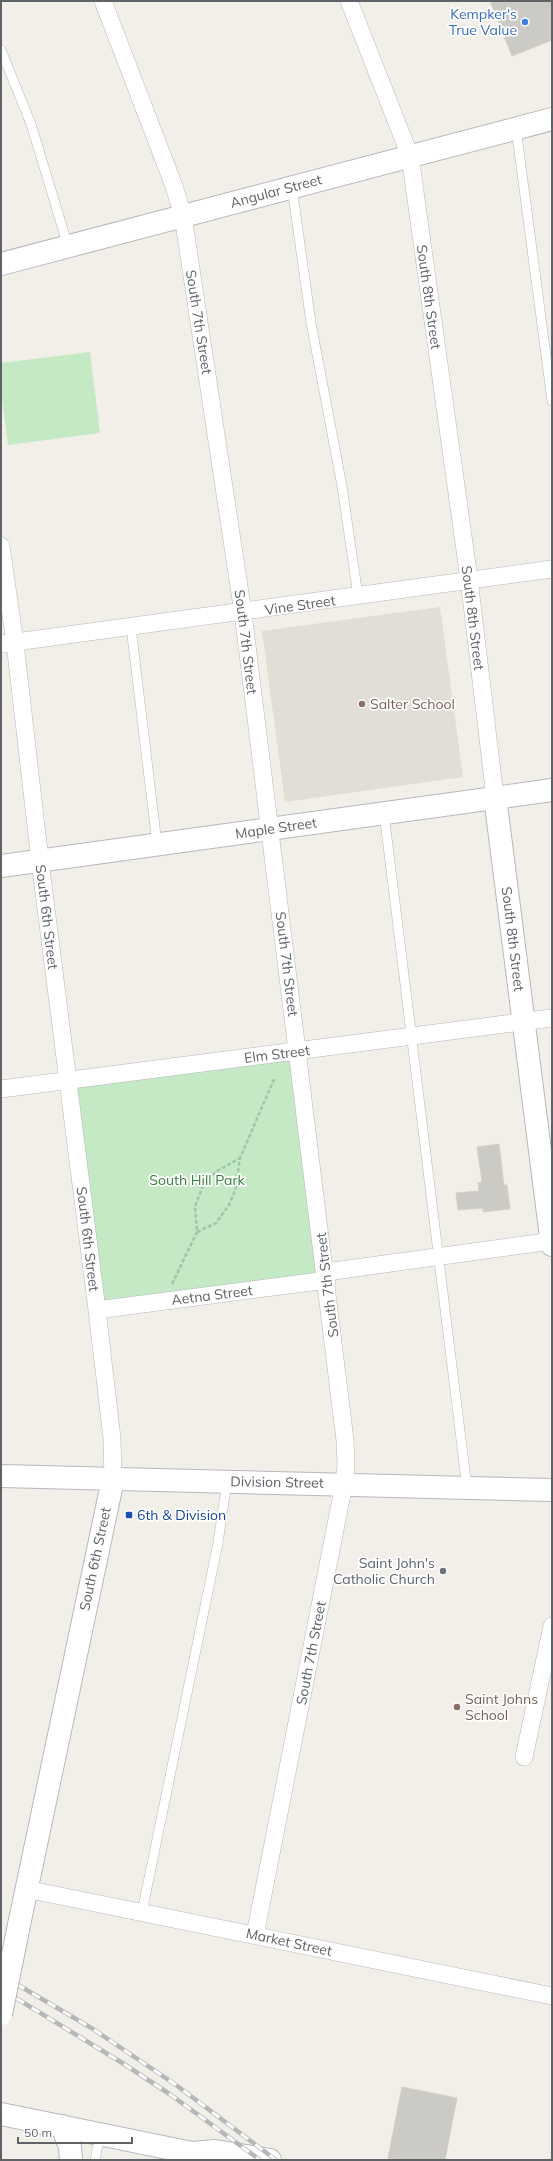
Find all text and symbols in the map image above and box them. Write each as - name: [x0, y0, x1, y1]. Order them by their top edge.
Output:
- place label: Kempker's True Value: [449, 5, 517, 39]
- marker: Kempker's True Value: [520, 17, 530, 27]
- street label: Angular Street: [228, 170, 324, 212]
- street label: South 8th Street: [413, 244, 445, 351]
- street label: South 7th Street: [182, 269, 216, 376]
- street label: South 8th Street: [458, 565, 488, 672]
- street label: South 7th Street: [231, 589, 261, 696]
- street label: Vine Street: [263, 591, 337, 619]
- place label: Salter School: [370, 695, 455, 713]
- marker: Salter School: [357, 699, 367, 709]
- street label: Maple Street: [234, 813, 318, 843]
- street label: South 6th Street: [32, 864, 62, 971]
- street label: South 8th Street: [498, 886, 528, 993]
- street label: South 7th Street: [272, 911, 302, 1018]
- street label: Elm Street: [243, 1041, 311, 1067]
- park label: South Hill Park: [149, 1171, 245, 1189]
- street label: South 6th Street: [73, 1186, 103, 1293]
- street label: South 7th Street: [312, 1231, 342, 1338]
- street label: Aetna Street: [170, 1281, 254, 1309]
- street label: Division Street: [230, 1472, 324, 1492]
- street label: South 6th Street: [75, 1505, 115, 1612]
- place label: 6th & Division: [137, 1506, 226, 1524]
- marker: 6th & Division: [124, 1510, 134, 1520]
- place label: Saint John's Catholic Church: [333, 1554, 435, 1588]
- marker: Saint John's Catholic Church: [438, 1566, 448, 1576]
- street label: South 7th Street: [292, 1599, 330, 1706]
- place label: Saint Johns School: [465, 1690, 538, 1724]
- marker: Saint Johns School: [452, 1702, 462, 1712]
- street label: Market Street: [244, 1924, 334, 1960]
- scale bar: [18, 2119, 132, 2145]
- text: 50 m: [24, 2125, 52, 2140]

